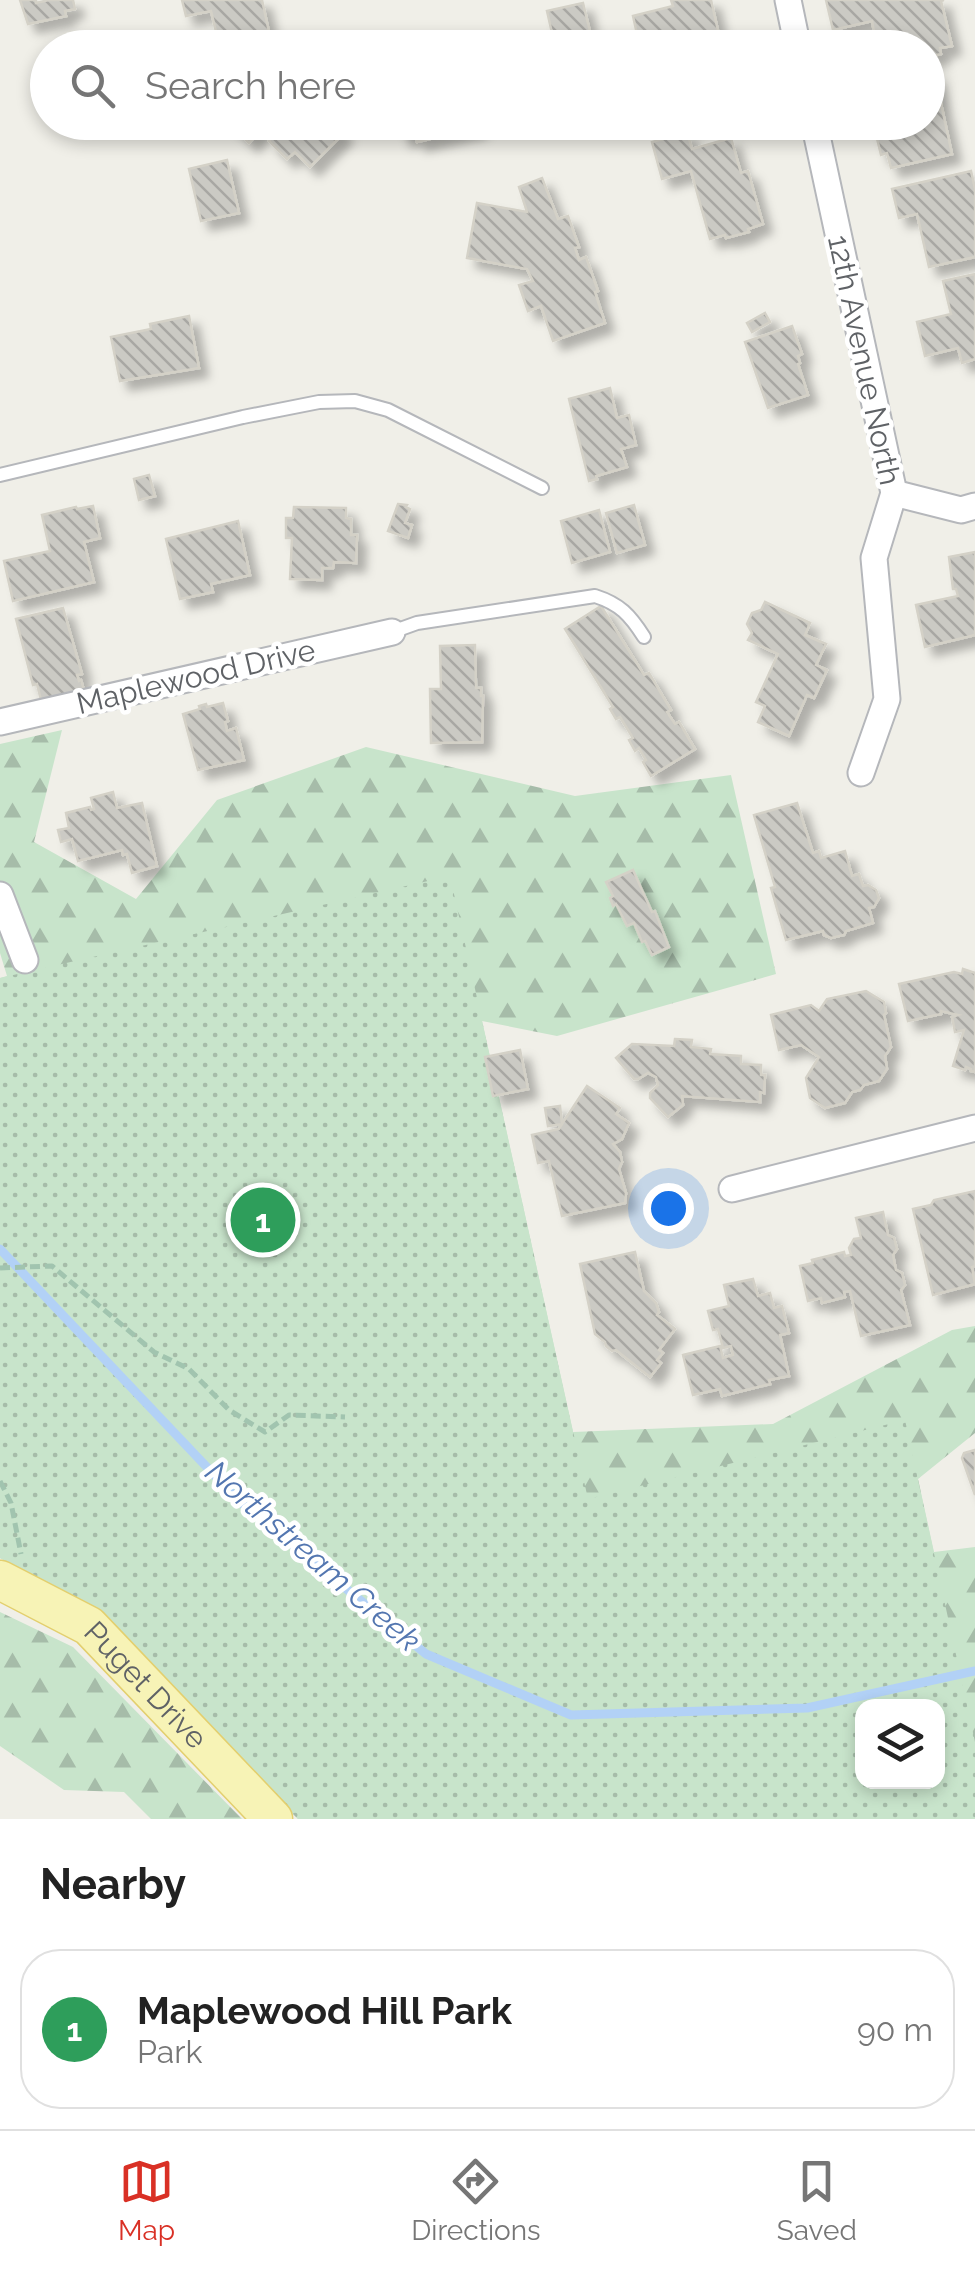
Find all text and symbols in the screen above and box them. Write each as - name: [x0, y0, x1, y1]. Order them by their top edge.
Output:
- search box: [30, 30, 945, 140]
- icon: search: [65, 58, 120, 113]
- text: Search here: [145, 63, 356, 108]
- street label: 12th Avenue North: [821, 232, 908, 488]
- street label: Maplewood Drive: [73, 632, 319, 721]
- pin: 1: [230, 1182, 296, 1258]
- your location: [643, 1183, 694, 1234]
- water label: Northstream Creek: [199, 1452, 428, 1659]
- street label: Puget Drive: [77, 1614, 214, 1756]
- map controls: [855, 1699, 945, 1789]
- button: layers: [855, 1699, 945, 1789]
- text: Nearby: [40, 1860, 186, 1909]
- text: Maplewood Hill Park: [137, 1988, 512, 2033]
- text: 1: [67, 2011, 82, 2048]
- text: 90 m: [857, 2011, 933, 2048]
- text: Park: [137, 2033, 202, 2070]
- tab: Map: [118, 2154, 175, 2247]
- tab: Directions: [411, 2154, 541, 2247]
- tab: Saved: [777, 2154, 857, 2247]

